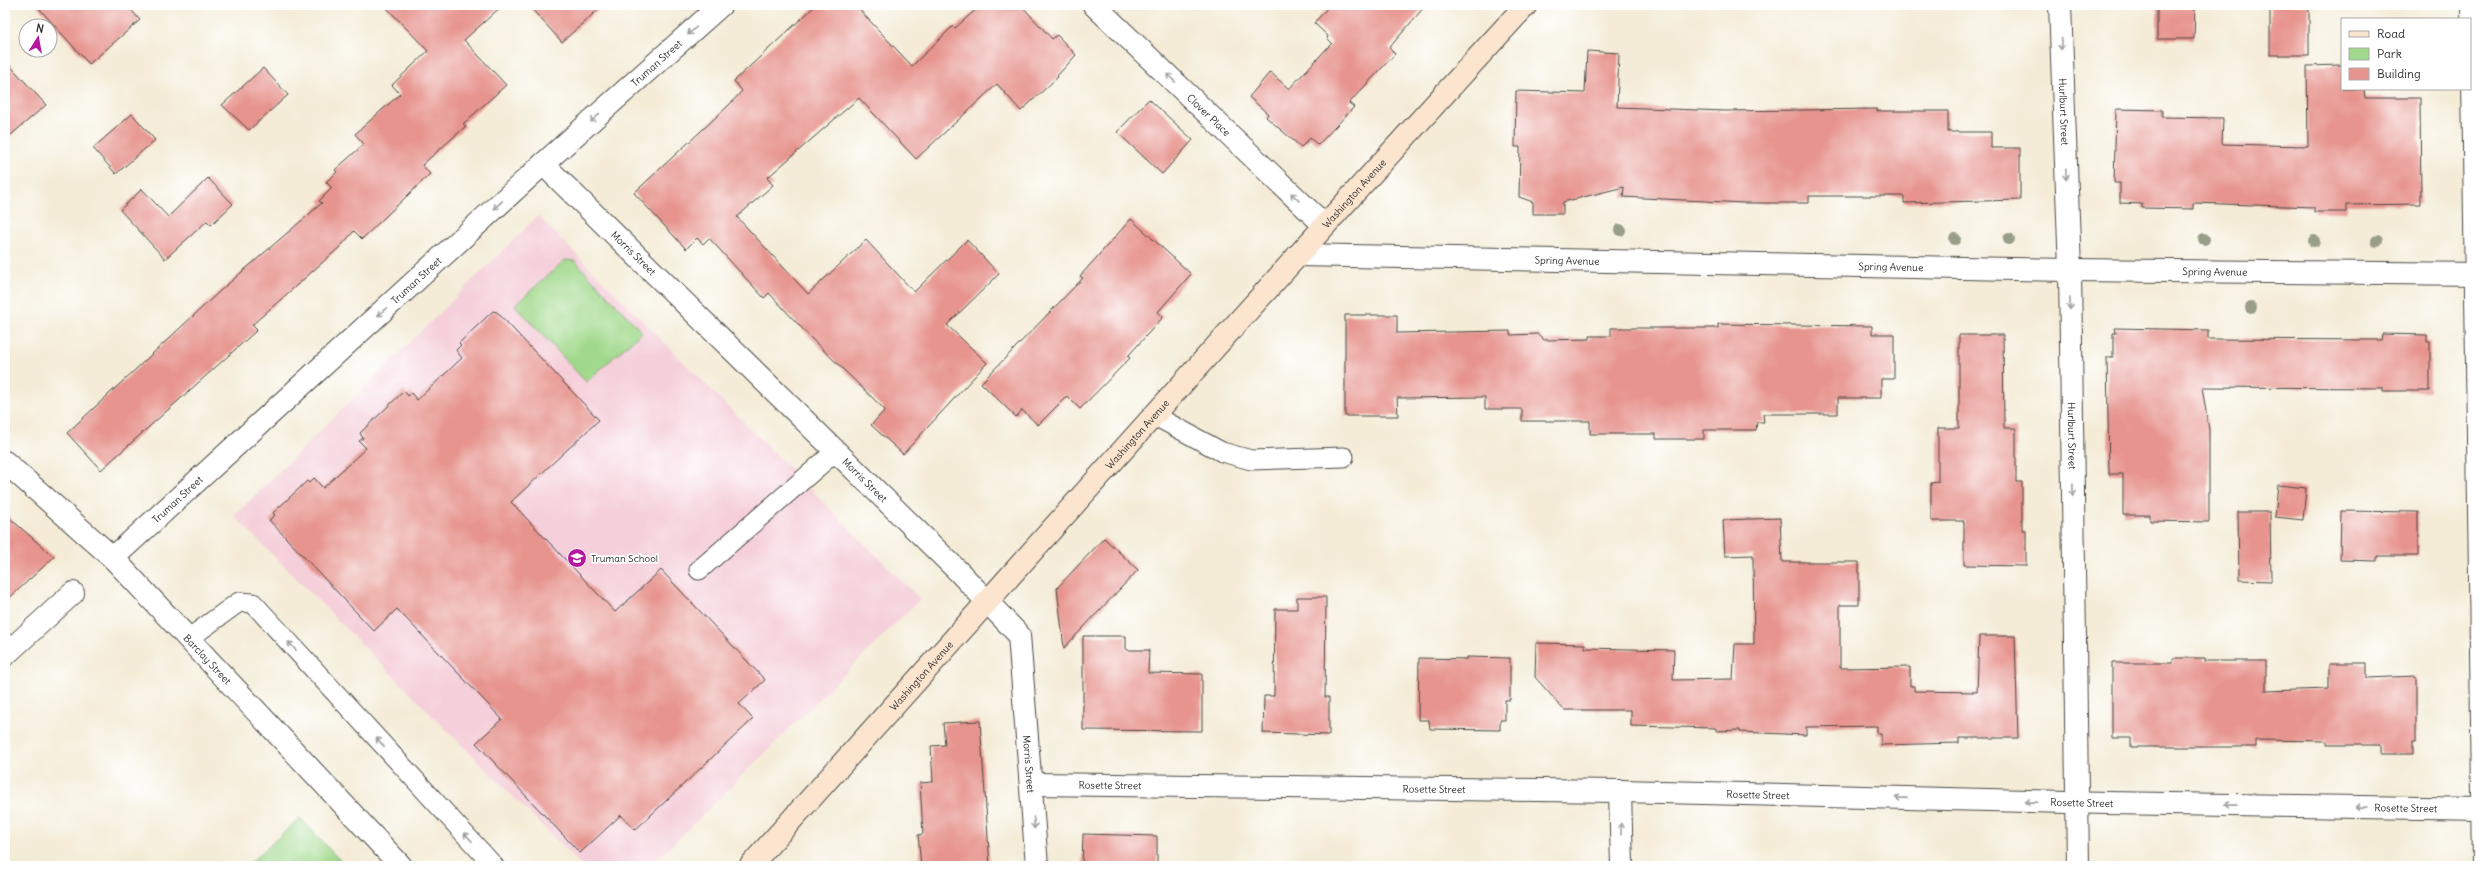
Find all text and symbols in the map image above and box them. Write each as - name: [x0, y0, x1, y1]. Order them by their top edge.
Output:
- north arrow: [18, 18, 58, 58]
- legend: [2341, 18, 2471, 90]
- text: N: [35, 21, 45, 36]
- one-way arrow: [687, 26, 697, 35]
- text: Road: [2377, 26, 2405, 41]
- street label: Truman Street: [628, 36, 685, 89]
- one-way arrow: [2057, 37, 2065, 50]
- text: Park: [2377, 46, 2402, 61]
- text: Building: [2377, 66, 2421, 81]
- one-way arrow: [1166, 73, 1176, 83]
- street label: Hurlburt Street: [2056, 78, 2072, 146]
- street label: Clover Place: [1184, 91, 1233, 139]
- one-way arrow: [590, 113, 600, 122]
- street label: Washington Avenue: [1319, 156, 1389, 231]
- one-way arrow: [2062, 167, 2070, 180]
- one-way arrow: [1290, 192, 1300, 202]
- one-way arrow: [494, 200, 504, 209]
- street label: Morris Street: [609, 228, 659, 278]
- street label: Spring Avenue: [1534, 253, 1600, 267]
- street label: Truman Street: [388, 254, 444, 307]
- street label: Spring Avenue: [1858, 259, 1923, 274]
- street label: Spring Avenue: [2182, 265, 2247, 278]
- one-way arrow: [2066, 297, 2074, 310]
- one-way arrow: [377, 307, 387, 316]
- street label: Washington Avenue: [1103, 397, 1172, 472]
- street label: Hurlburt Street: [2065, 402, 2079, 470]
- street label: Morris Street: [840, 455, 891, 505]
- street label: Truman Street: [149, 472, 206, 526]
- one-way arrow: [2069, 483, 2077, 496]
- school or university icon: Truman School: [566, 547, 588, 569]
- place label: Truman School: [591, 552, 658, 565]
- street label: Barclay Street: [181, 631, 235, 687]
- street label: Washington Avenue: [886, 638, 956, 713]
- one-way arrow: [287, 641, 297, 651]
- street label: Morris Street: [1020, 735, 1038, 794]
- one-way arrow: [375, 736, 384, 747]
- street label: Rosette Street: [1078, 778, 1142, 792]
- street label: Rosette Street: [1402, 782, 1466, 796]
- street label: Rosette Street: [1726, 787, 1790, 802]
- one-way arrow: [1895, 795, 1908, 802]
- street label: Rosette Street: [2050, 795, 2114, 810]
- one-way arrow: [2025, 798, 2038, 805]
- one-way arrow: [2225, 801, 2238, 809]
- street label: Rosette Street: [2374, 801, 2438, 815]
- one-way arrow: [2355, 803, 2368, 811]
- one-way arrow: [1031, 816, 1038, 829]
- one-way arrow: [1617, 823, 1625, 836]
- one-way arrow: [463, 832, 472, 842]

